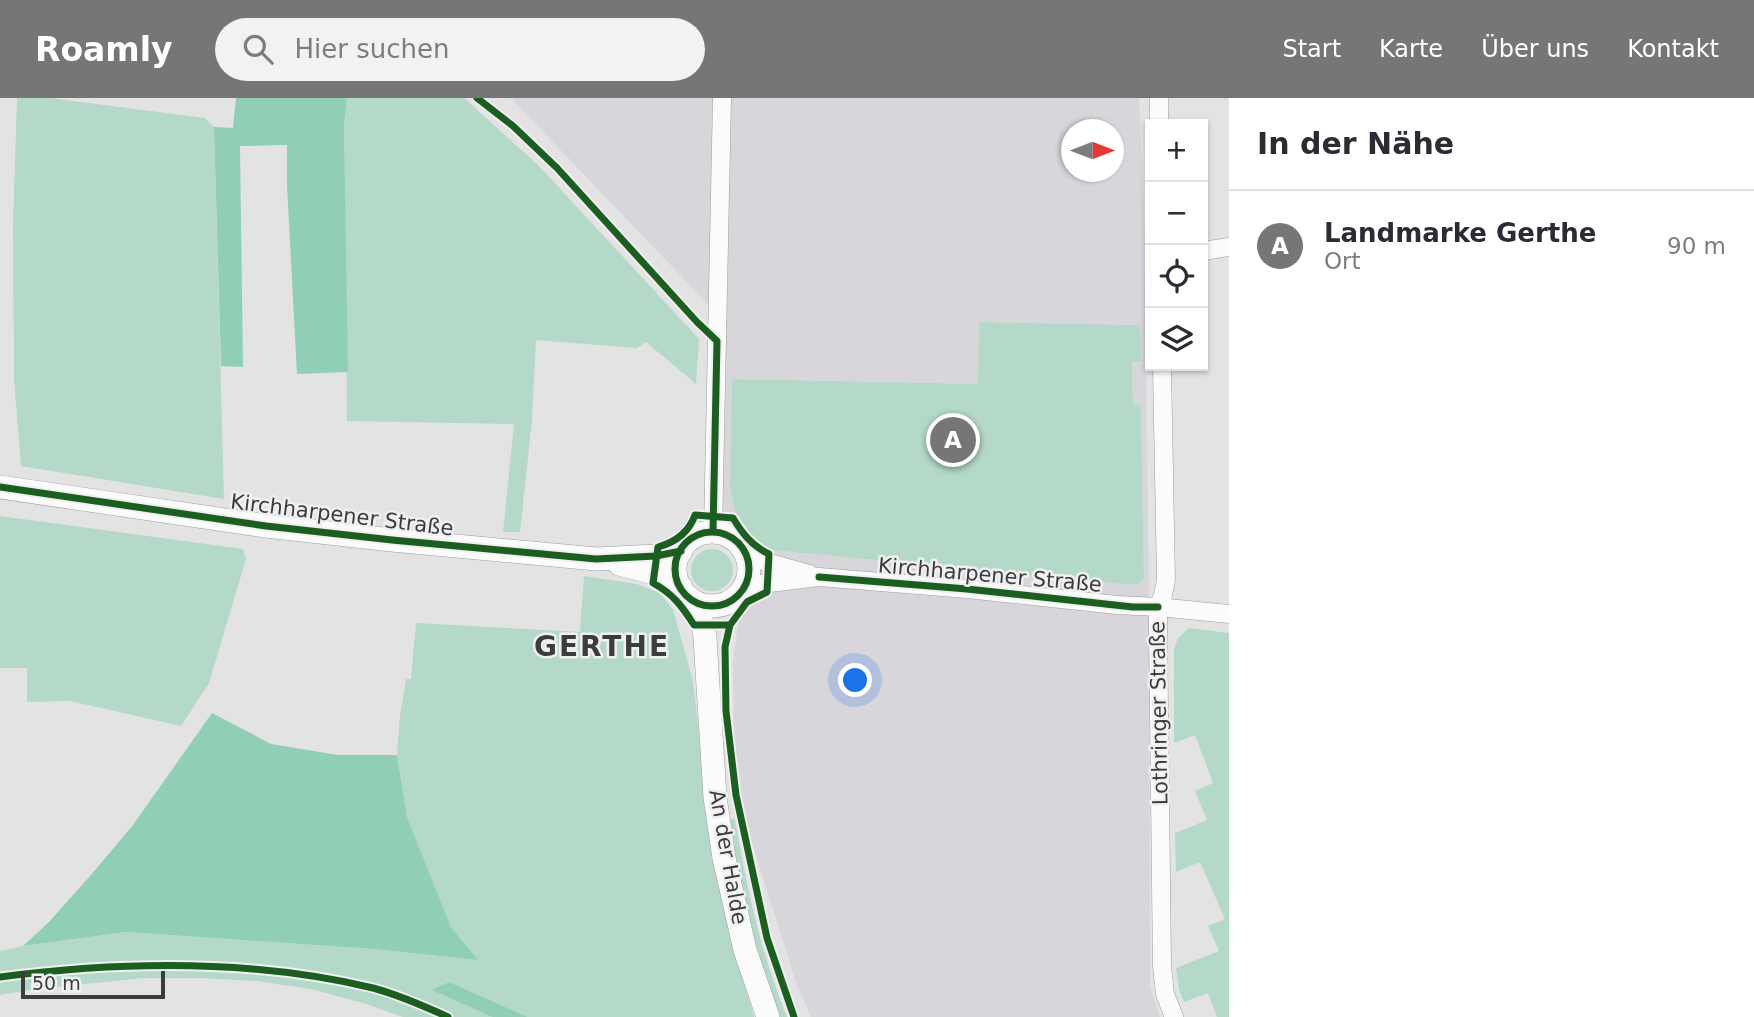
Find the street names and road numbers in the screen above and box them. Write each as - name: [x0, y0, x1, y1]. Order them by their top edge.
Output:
- street label: Kirchharpener Straße: [229, 489, 455, 541]
- street label: Kirchharpener Straße: [877, 553, 1103, 597]
- street label: Lothringer Straße: [1145, 621, 1173, 805]
- street label: An der Halde: [704, 788, 752, 926]

